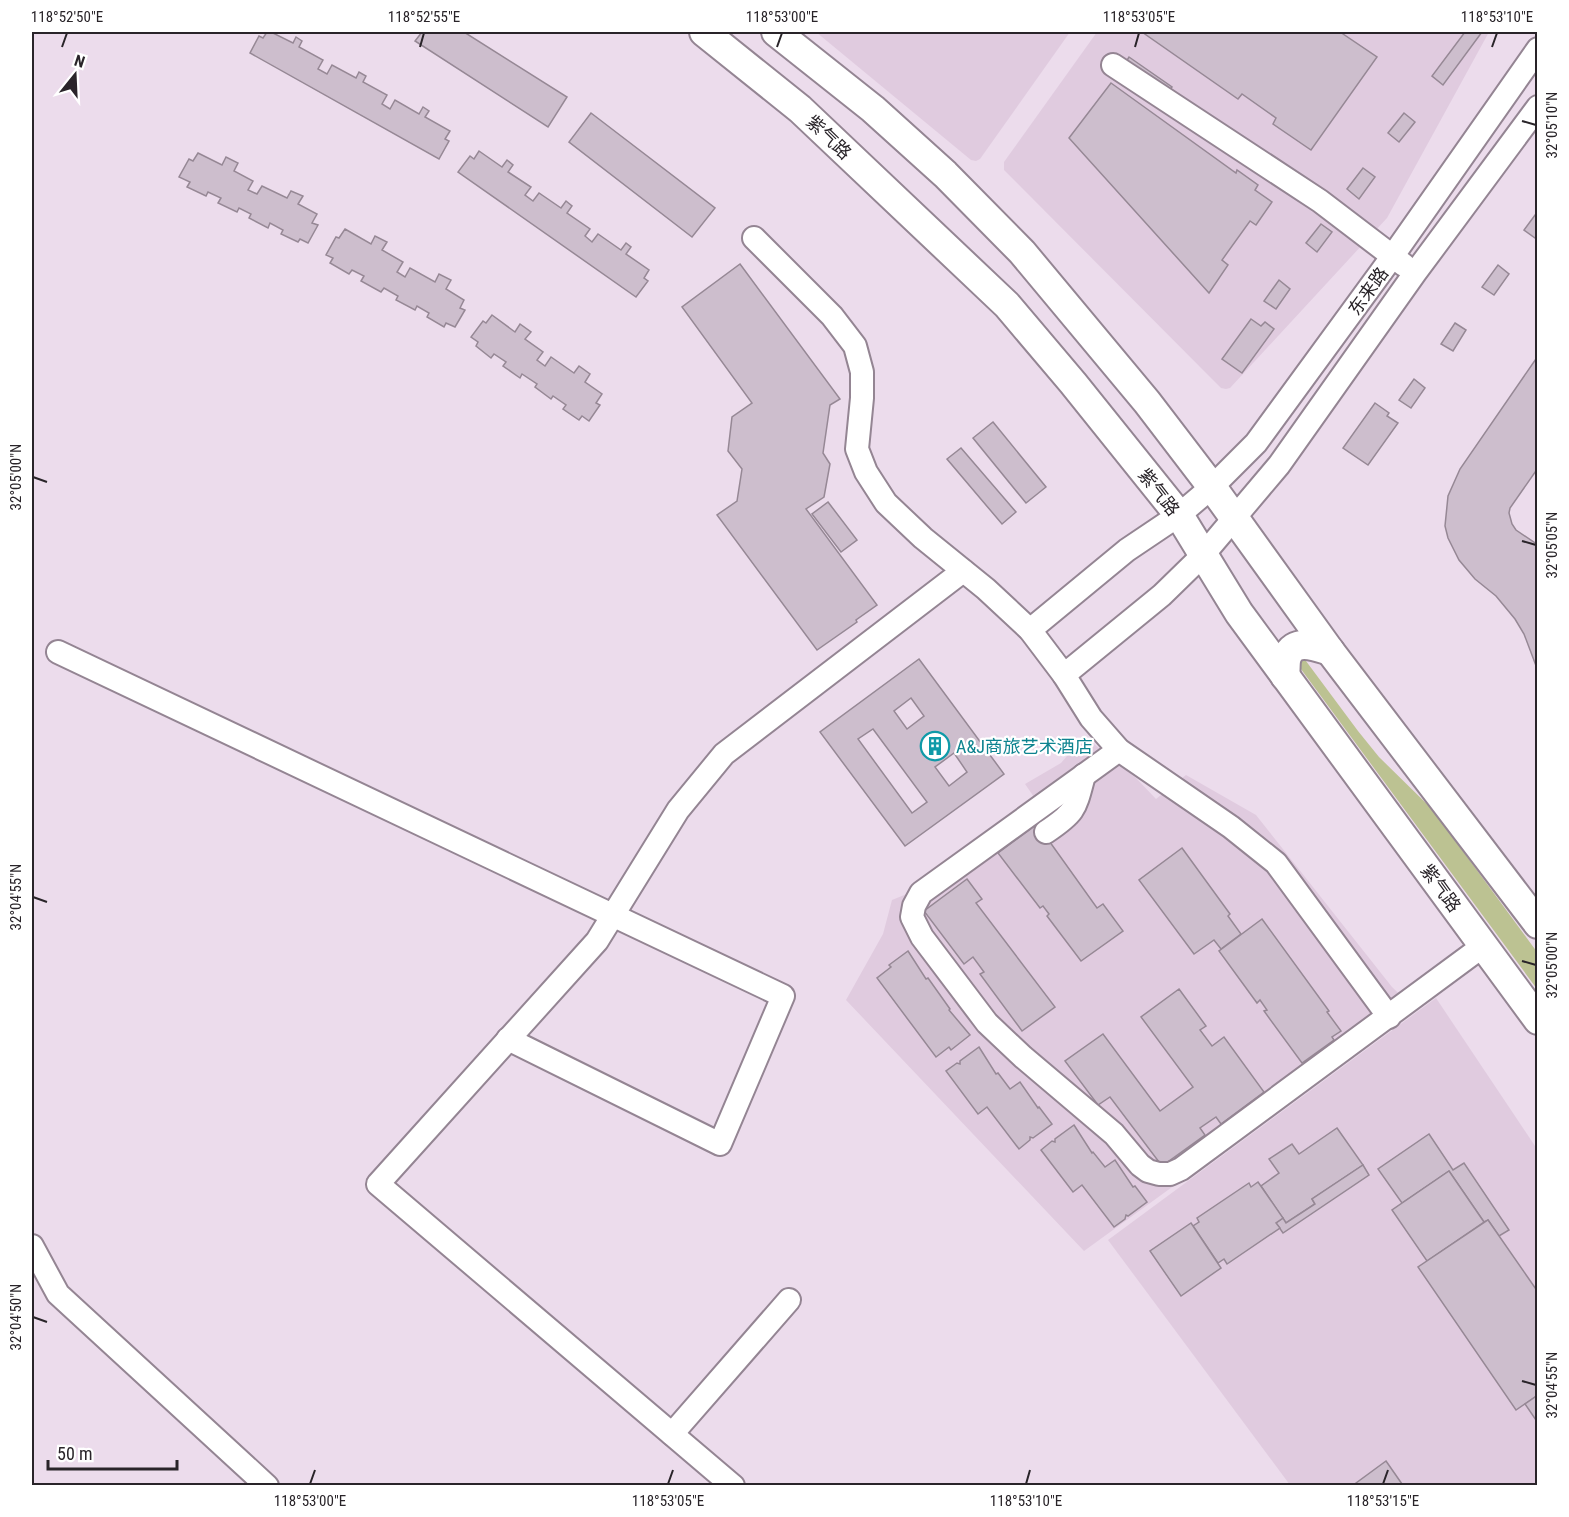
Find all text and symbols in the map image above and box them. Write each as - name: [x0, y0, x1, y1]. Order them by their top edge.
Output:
- text: 118°52'50"E: [31, 8, 103, 26]
- text: 118°52'55"E: [388, 8, 460, 26]
- text: 118°53'00"E: [746, 8, 818, 26]
- text: 118°53'05"E: [1103, 8, 1175, 26]
- text: 118°53'10"E: [1461, 8, 1533, 26]
- north arrow: [45, 45, 105, 105]
- text: N: [72, 51, 87, 72]
- text: 32°05'10"N: [1543, 92, 1561, 158]
- street label: 紫气路: [802, 111, 856, 163]
- street label: 东来路: [1344, 263, 1392, 319]
- text: 32°05'00"N: [7, 444, 25, 510]
- street label: 紫气路: [1134, 464, 1184, 520]
- text: 32°05'05"N: [1543, 512, 1561, 578]
- building icon: A&J商旅艺术酒店: [919, 730, 951, 762]
- place label: A&J商旅艺术酒店: [956, 736, 1093, 757]
- street label: 紫气路: [1417, 860, 1465, 916]
- text: 32°04'55"N: [7, 864, 25, 930]
- text: 32°05'00"N: [1543, 932, 1561, 998]
- text: 32°04'50"N: [7, 1284, 25, 1350]
- text: 32°04'55"N: [1543, 1352, 1561, 1418]
- scale bar: [48, 1433, 177, 1471]
- text: 50 m: [57, 1443, 92, 1464]
- text: 118°53'00"E: [274, 1492, 346, 1510]
- text: 118°53'05"E: [632, 1492, 704, 1510]
- text: 118°53'10"E: [990, 1492, 1062, 1510]
- text: 118°53'15"E: [1347, 1492, 1419, 1510]

